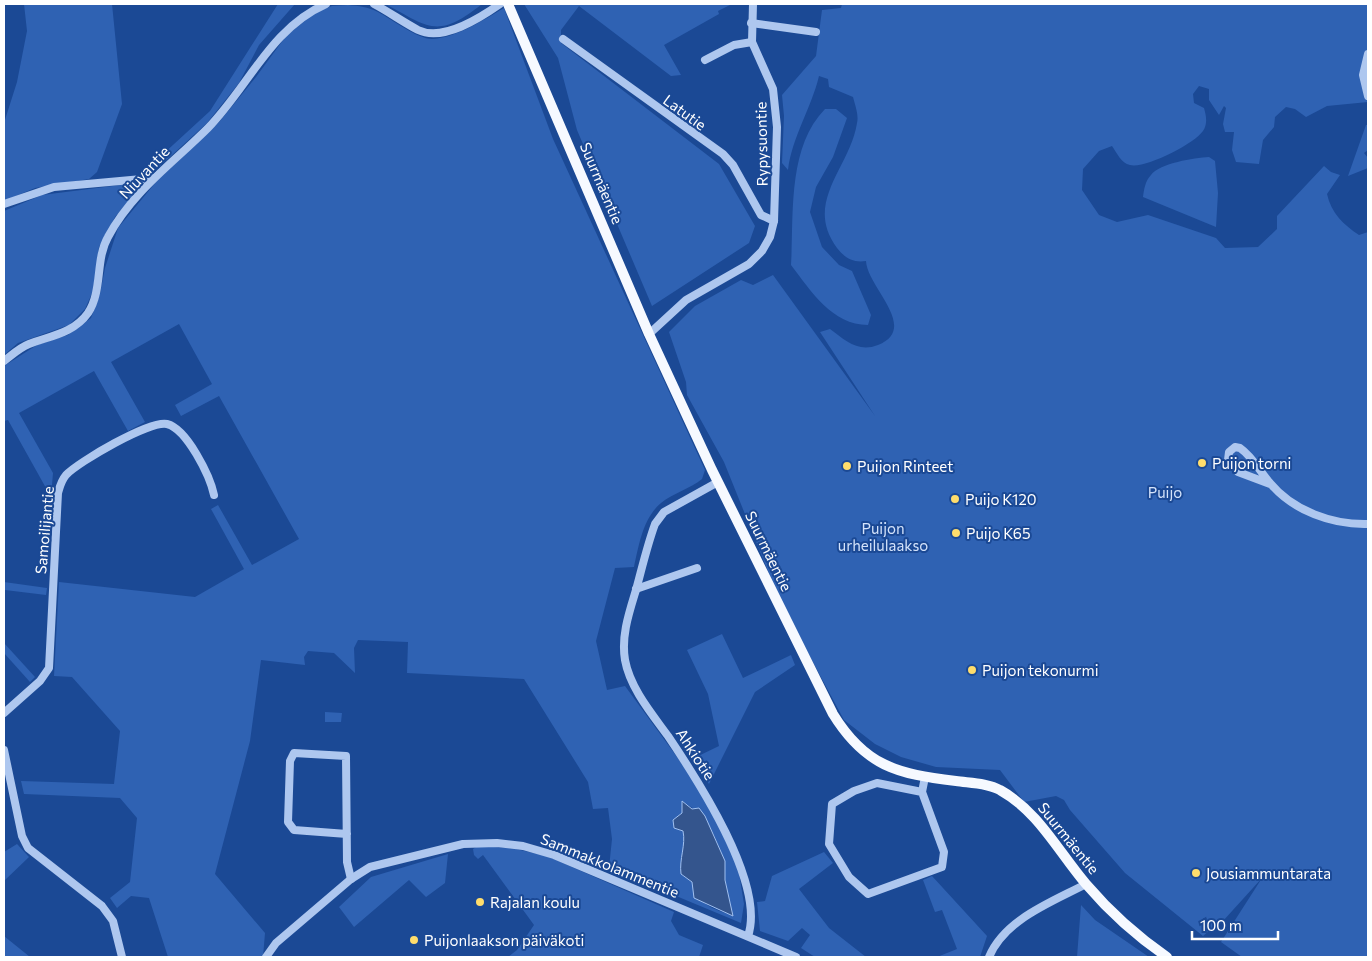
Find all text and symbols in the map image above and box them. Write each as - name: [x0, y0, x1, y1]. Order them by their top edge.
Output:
- street label: Latutie: [660, 90, 710, 134]
- street label: Rypysuontie: [751, 101, 771, 187]
- street label: Suurmäentie: [577, 140, 627, 227]
- street label: Niuvantie: [115, 142, 173, 202]
- place label: Puijon torni: [1212, 454, 1291, 472]
- place label: Puijon Rinteet: [857, 457, 953, 475]
- marker: Puijon torni: [1196, 457, 1208, 469]
- marker: Puijon Rinteet: [841, 460, 853, 472]
- park label: Puijo: [1148, 483, 1182, 501]
- street label: Samoilijantie: [31, 485, 57, 575]
- place label: Puijo K120: [965, 490, 1037, 508]
- marker: Puijo K120: [949, 493, 961, 505]
- street label: Suurmäentie: [742, 508, 796, 594]
- park label: Puijon urheilulaakso: [838, 519, 928, 554]
- place label: Puijo K65: [966, 524, 1031, 542]
- marker: Puijo K65: [950, 527, 962, 539]
- place label: Puijon tekonurmi: [982, 661, 1099, 679]
- marker: Puijon tekonurmi: [966, 664, 978, 676]
- street label: Ahkiotie: [673, 725, 719, 783]
- street label: Suurmäentie: [1035, 799, 1103, 877]
- street label: Sammakkolammentie: [538, 829, 682, 901]
- place label: Jousiammuntarata: [1206, 864, 1331, 882]
- marker: Jousiammuntarata: [1190, 867, 1202, 879]
- place label: Rajalan koulu: [490, 893, 580, 911]
- marker: Rajalan koulu: [474, 896, 486, 908]
- scale bar: [1192, 908, 1278, 940]
- text: 100 m: [1200, 916, 1242, 934]
- place label: Puijonlaakson päiväkoti: [424, 931, 584, 949]
- marker: Puijonlaakson päiväkoti: [408, 934, 420, 946]

